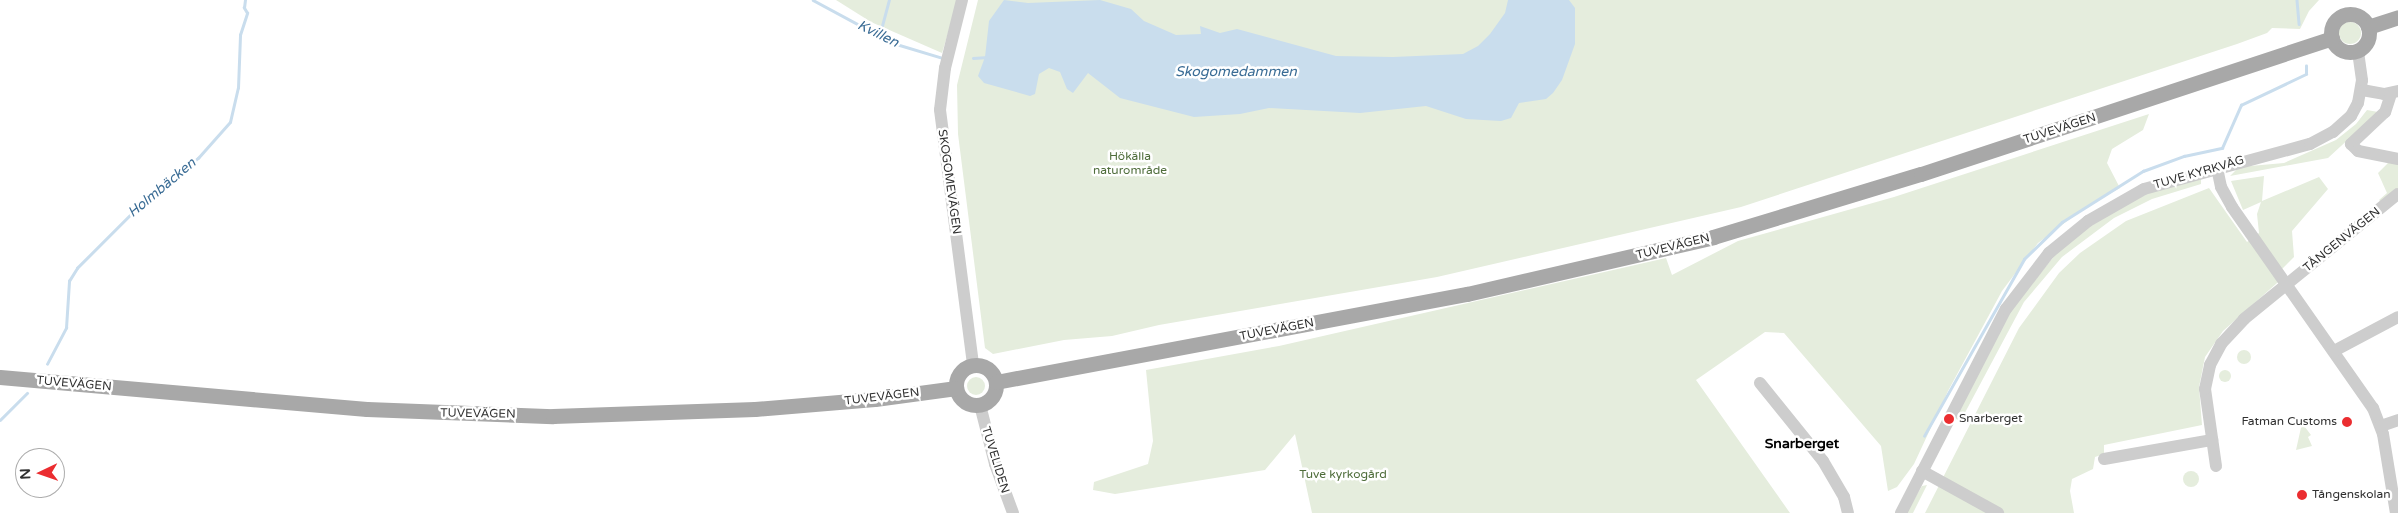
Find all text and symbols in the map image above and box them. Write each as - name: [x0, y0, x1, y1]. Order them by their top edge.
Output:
- water label: Kvillen: [855, 17, 901, 51]
- water label: Skogomedammen: [1175, 64, 1297, 80]
- street label: TUVEVÄGEN: [2022, 111, 2098, 147]
- street label: SKOGOMEVÄGEN: [935, 129, 963, 235]
- park label: Hökälla naturområde: [1093, 150, 1167, 178]
- street label: TUVE KYRKVÄG: [2152, 153, 2246, 193]
- water label: Holmbäcken: [125, 155, 199, 221]
- street label: TÅNGENVÄGEN: [2301, 205, 2383, 275]
- street label: TUVEVÄGEN: [1635, 231, 1711, 263]
- street label: TUVEVÄGEN: [1239, 316, 1315, 344]
- street label: TUVEVÄGEN: [36, 374, 112, 394]
- street label: TUVEVÄGEN: [844, 385, 920, 409]
- street label: TUVEVÄGEN: [440, 406, 516, 422]
- place label: Snarberget: [1959, 412, 2023, 426]
- marker: Snarberget: [1943, 413, 1955, 425]
- place label: Fatman Customs: [2241, 415, 2337, 429]
- marker: Fatman Customs: [2341, 416, 2353, 428]
- street label: TUVELIDEN: [978, 425, 1012, 495]
- district label: Snarberget: [1765, 436, 1839, 452]
- north arrow: [15, 448, 65, 498]
- text: N: [17, 468, 34, 480]
- park label: Tuve kyrkogård: [1299, 468, 1387, 482]
- place label: Tångenskolan: [2312, 488, 2391, 502]
- marker: Tångenskolan: [2296, 489, 2308, 501]

